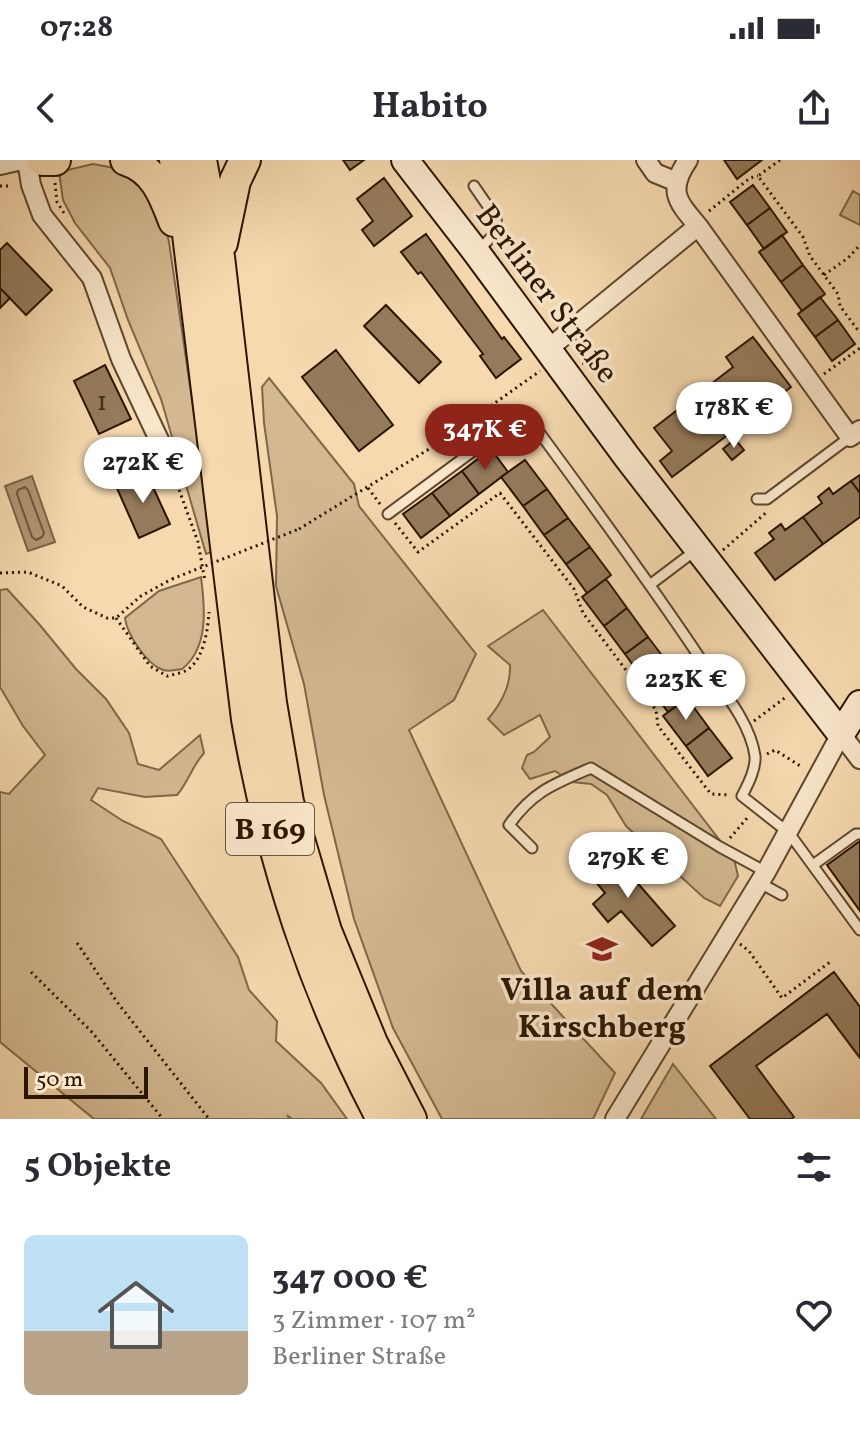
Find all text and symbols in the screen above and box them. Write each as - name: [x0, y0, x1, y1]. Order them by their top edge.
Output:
- text: 07:28: [40, 7, 113, 49]
- text: Habito: [372, 83, 488, 133]
- icon: back: [24, 86, 68, 130]
- icon: share: [792, 86, 836, 130]
- street label: Berliner Straße: [464, 196, 628, 394]
- pin: 178K €: [669, 382, 799, 450]
- house number: 1: [97, 383, 107, 422]
- text: 178K €: [694, 390, 774, 426]
- pin: 347K €: [420, 404, 550, 472]
- text: 347K €: [443, 412, 527, 448]
- pin: 272K €: [78, 437, 208, 505]
- text: 272K €: [102, 445, 184, 481]
- pin: 223K €: [621, 654, 751, 722]
- text: 223K €: [644, 662, 728, 698]
- road number: B 169: [226, 803, 314, 855]
- pin: 279K €: [563, 832, 693, 900]
- text: 279K €: [587, 840, 669, 876]
- school or university icon: Villa auf dem Kirschberg: [585, 932, 619, 966]
- place label: Villa auf dem Kirschberg: [501, 970, 703, 1051]
- scale bar: [24, 1063, 148, 1099]
- text: 50 m: [36, 1065, 83, 1096]
- text: 5 Objekte: [24, 1144, 171, 1191]
- icon: filters: [792, 1145, 836, 1189]
- text: 347 000 €: [272, 1256, 428, 1303]
- icon: home: [88, 1267, 184, 1363]
- icon: heart: [792, 1293, 836, 1337]
- text: 3 Zimmer · 107 m²: [272, 1303, 476, 1339]
- text: Berliner Straße: [272, 1339, 446, 1375]

